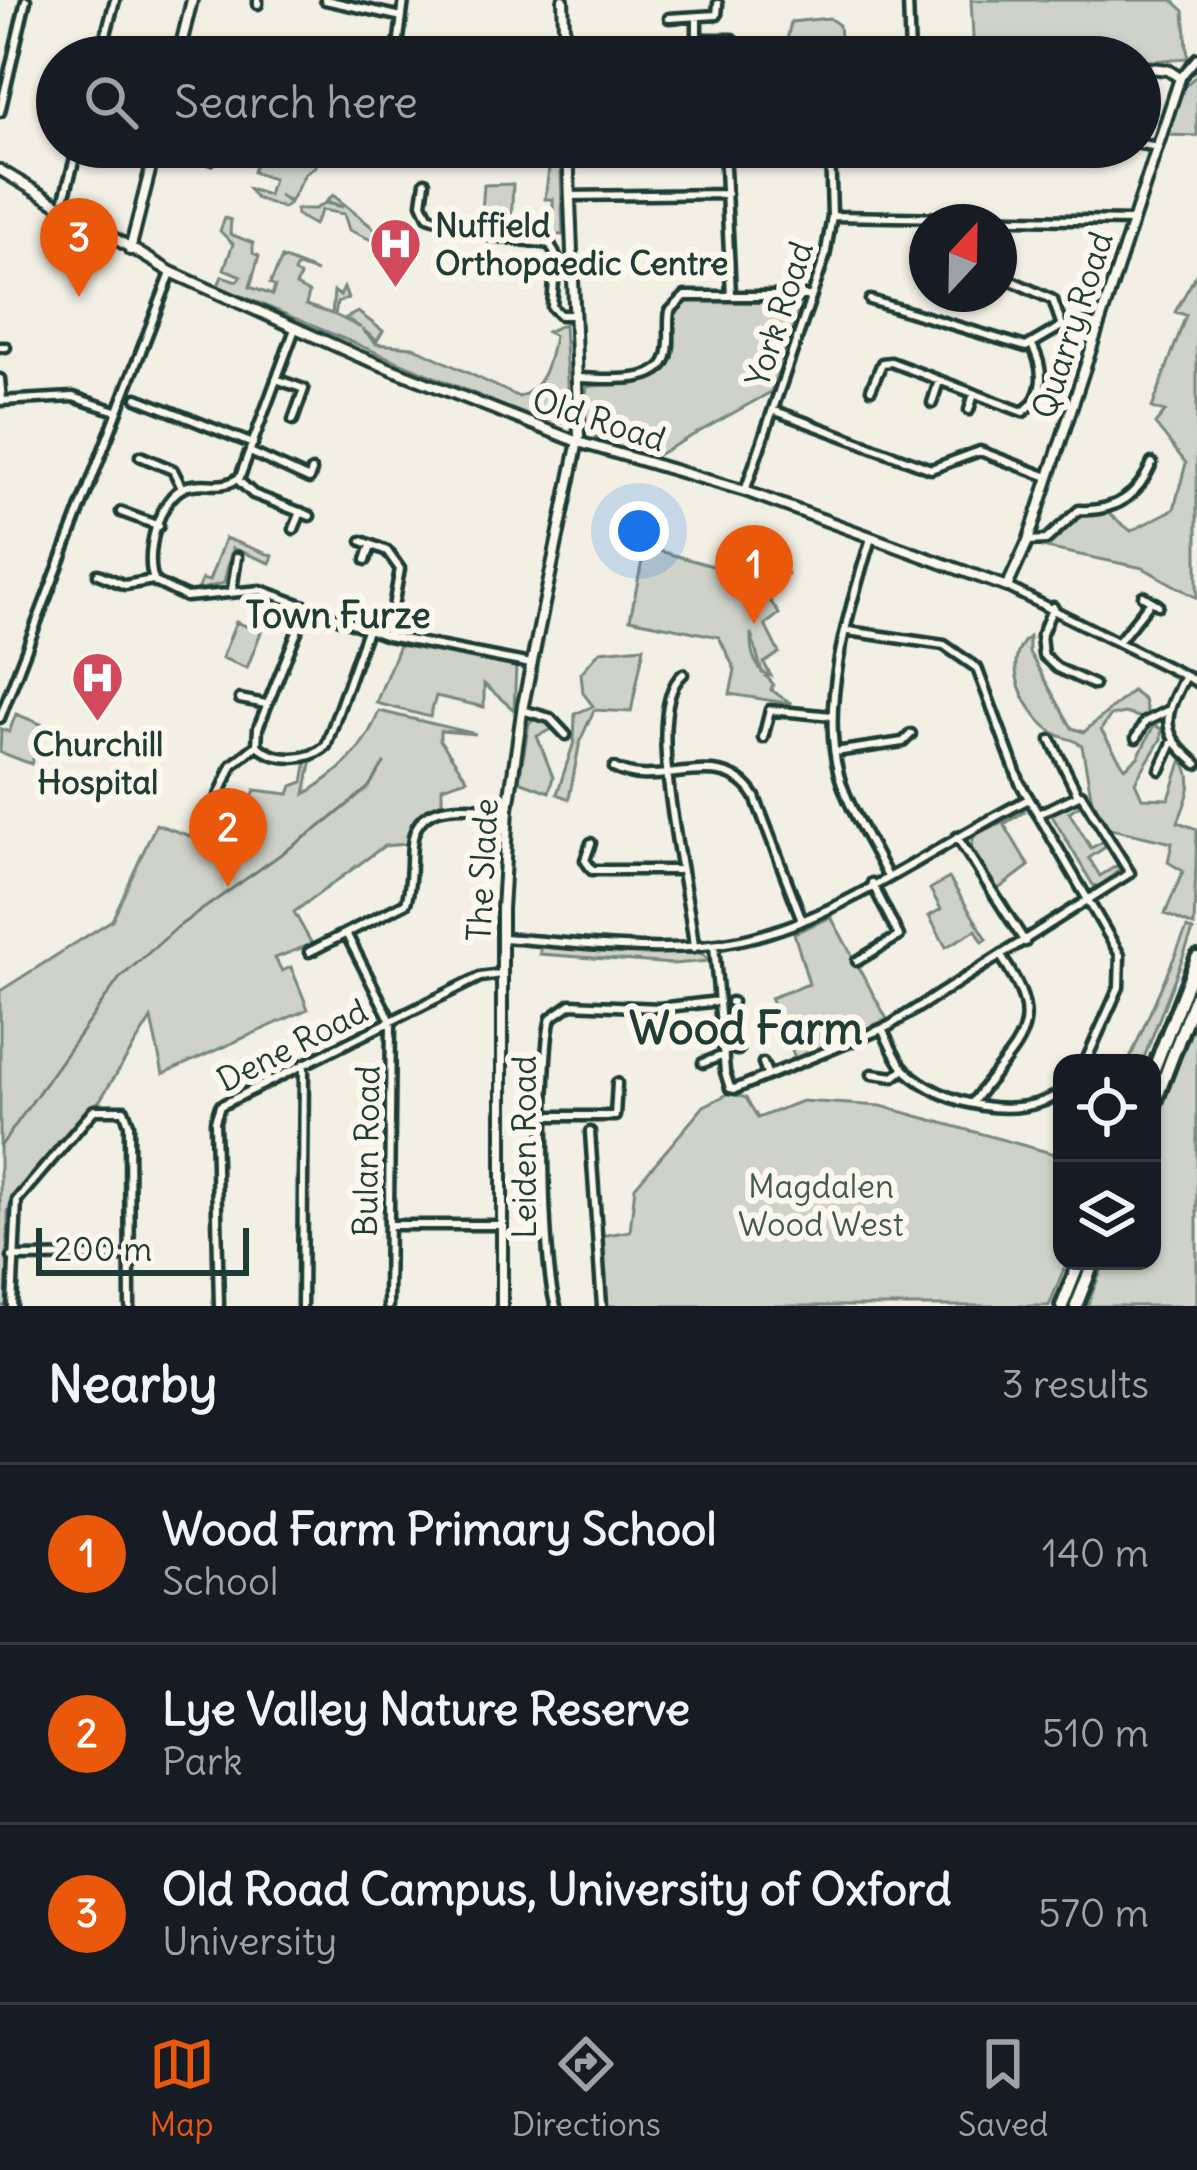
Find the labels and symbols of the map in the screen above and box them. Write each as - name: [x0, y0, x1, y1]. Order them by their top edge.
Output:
- pin: 3: [40, 198, 118, 297]
- place label: Nuffield Orthopaedic Centre: [435, 204, 728, 284]
- north arrow: [909, 204, 1017, 312]
- hospital icon: Nuffield Orthopaedic Centre: [368, 216, 424, 290]
- street label: Quarry Road: [1022, 226, 1122, 424]
- street label: York Road: [736, 236, 822, 392]
- street label: Old Road: [527, 378, 671, 460]
- your location: [609, 501, 669, 561]
- pin: 1: [715, 525, 793, 624]
- district label: Town Furze: [245, 593, 431, 638]
- hospital icon: Churchill Hospital: [70, 649, 126, 723]
- place label: Churchill Hospital: [32, 723, 164, 803]
- pin: 2: [189, 788, 267, 887]
- street label: The Slade: [457, 797, 507, 943]
- street label: Dene Road: [210, 989, 374, 1101]
- district label: Wood Farm: [629, 1000, 863, 1056]
- street label: Leiden Road: [503, 1055, 545, 1239]
- street label: Bulan Road: [344, 1065, 388, 1237]
- park label: Magdalen Wood West: [738, 1165, 904, 1245]
- scale bar: [36, 1222, 249, 1275]

